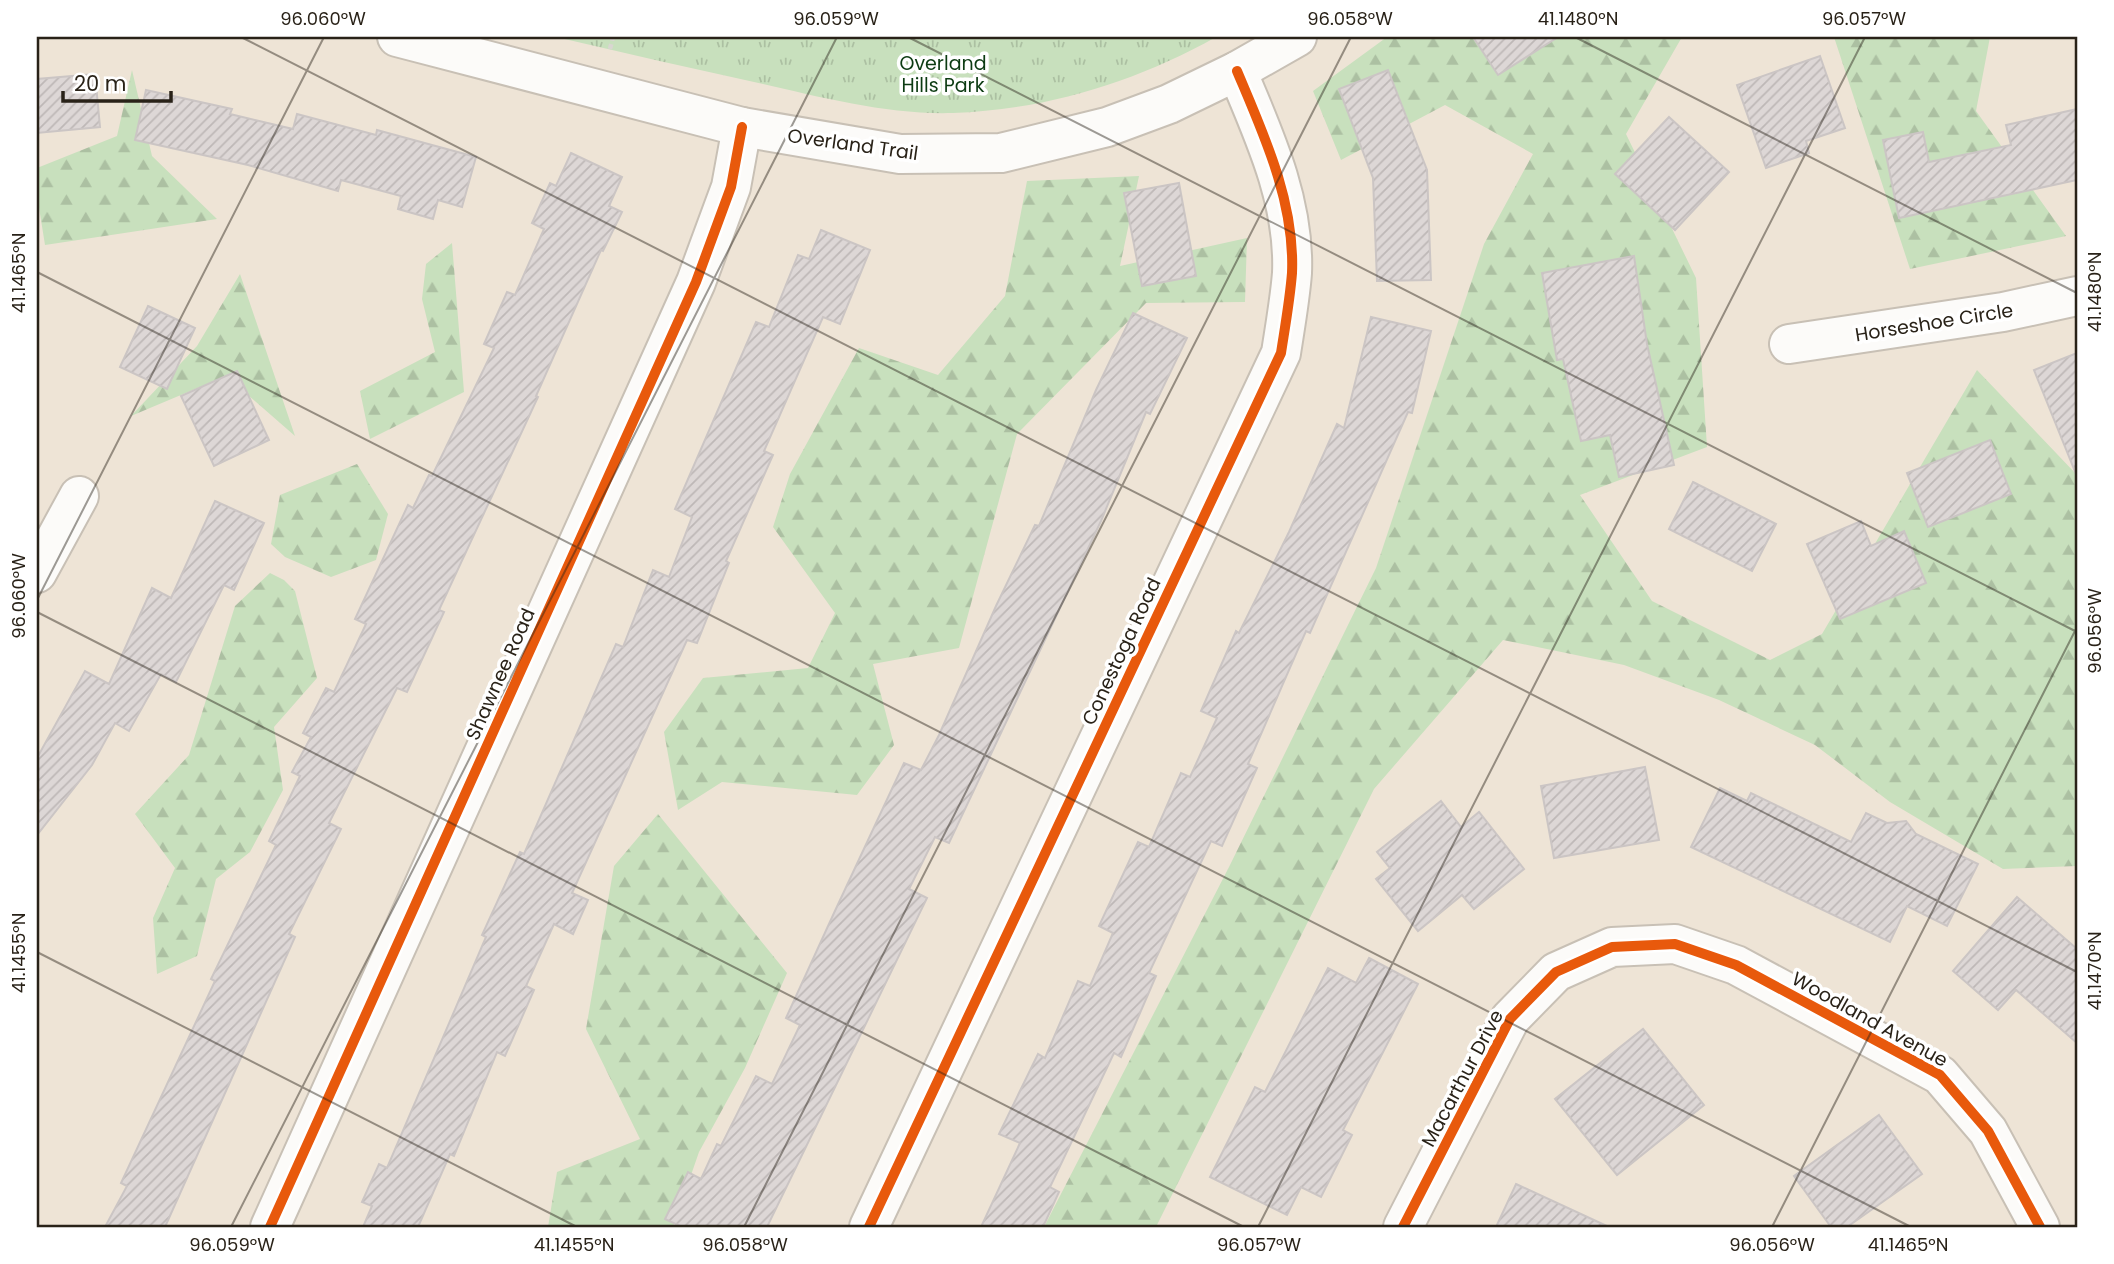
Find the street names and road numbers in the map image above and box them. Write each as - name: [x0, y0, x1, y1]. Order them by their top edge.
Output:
- street label: Overland Trail: [786, 122, 920, 167]
- street label: Horseshoe Circle: [1853, 297, 2015, 348]
- street label: Conestoga Road: [1075, 573, 1167, 729]
- street label: Shawnee Road: [459, 604, 542, 745]
- street label: Woodland Avenue: [1787, 965, 1953, 1074]
- street label: Macarthur Drive: [1415, 1005, 1510, 1152]

